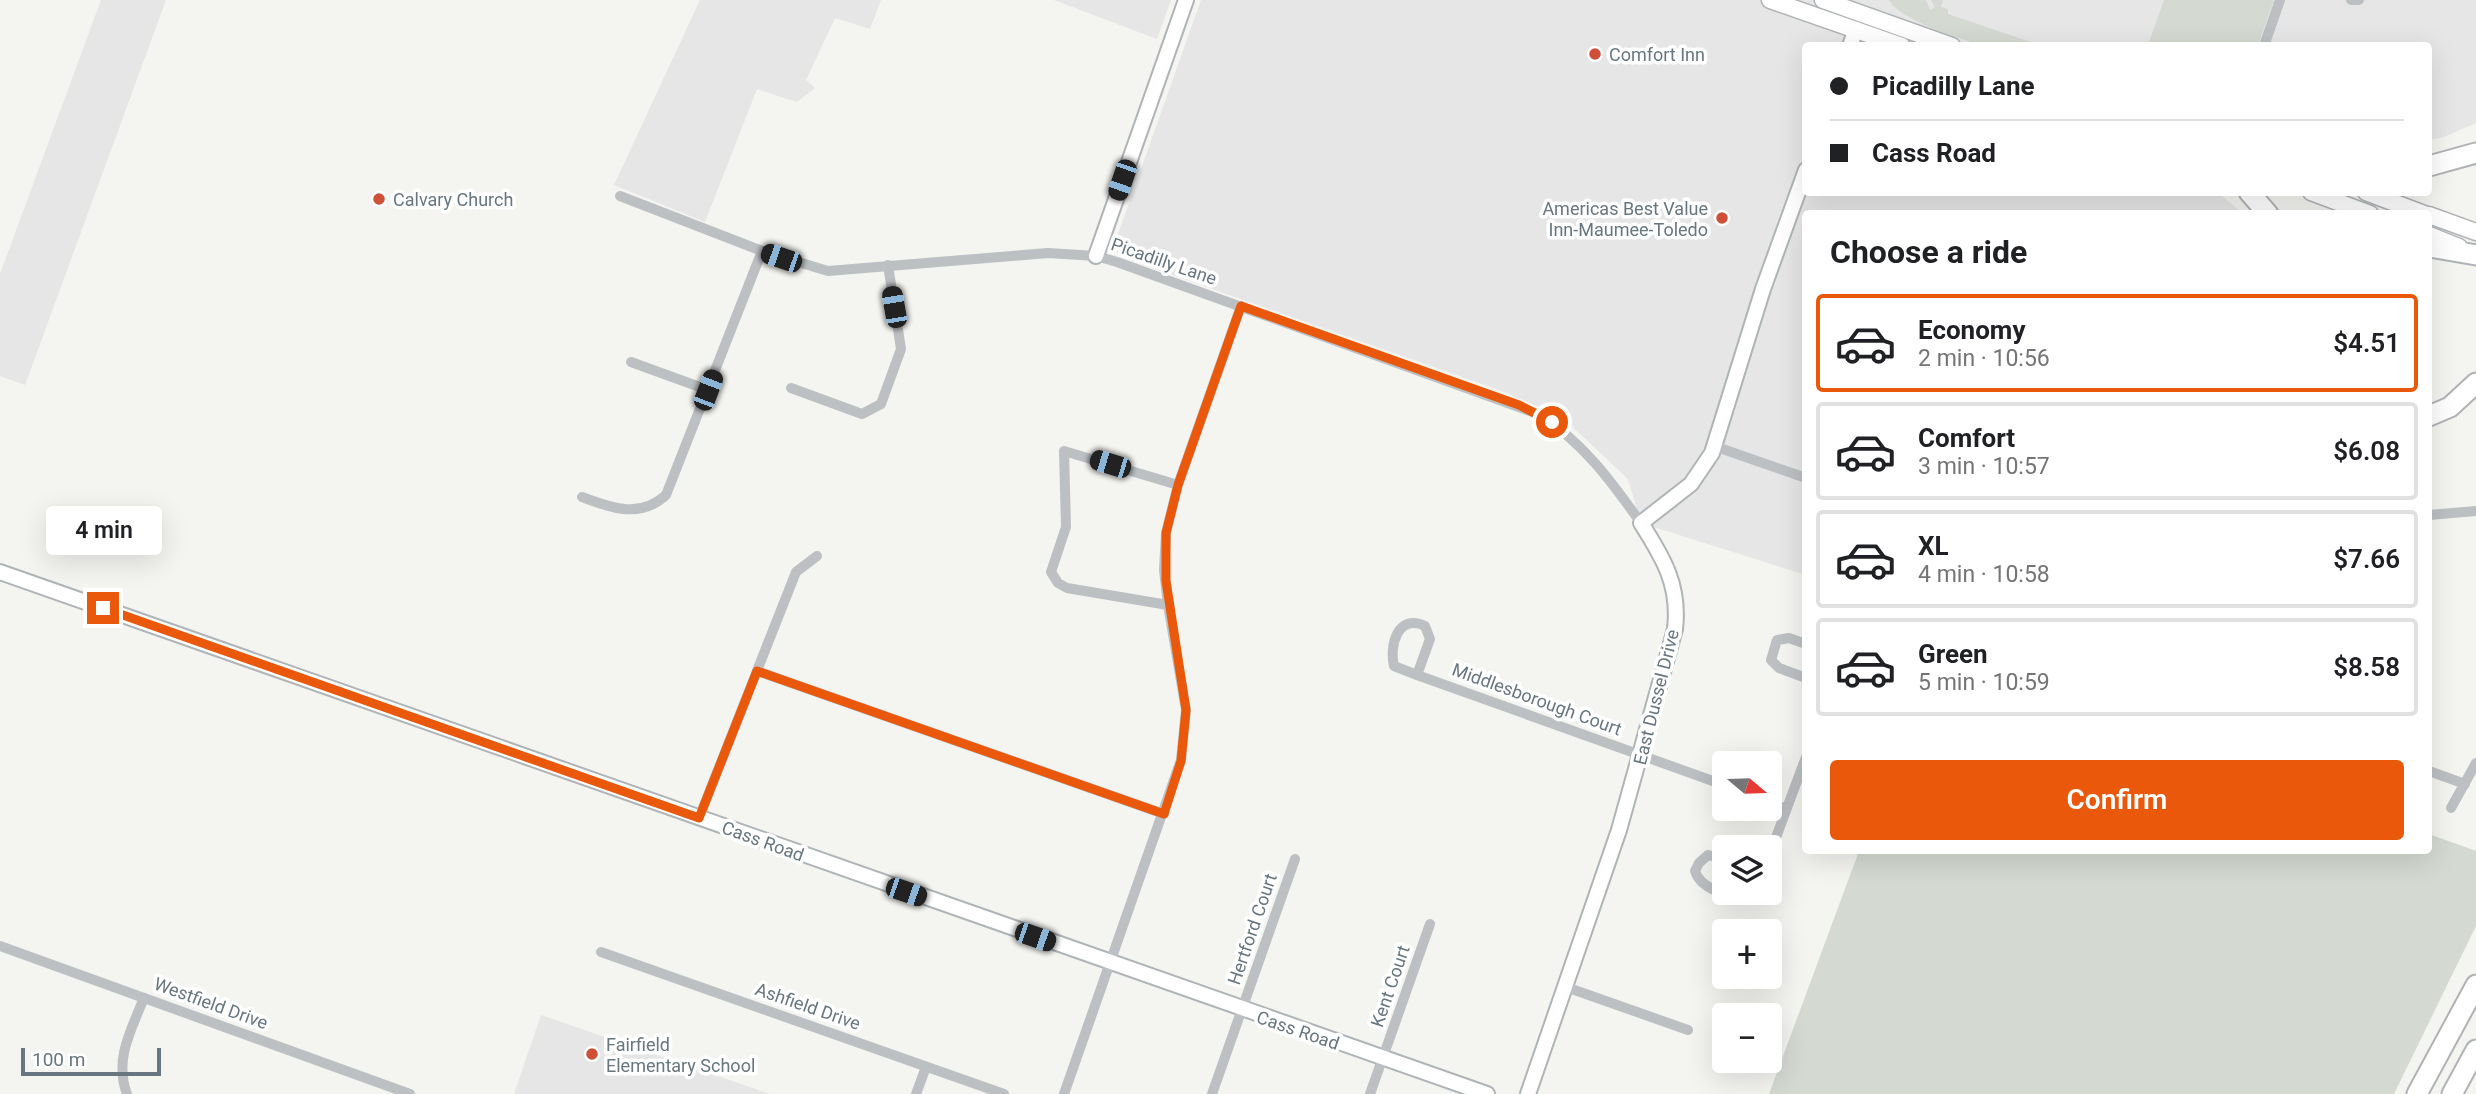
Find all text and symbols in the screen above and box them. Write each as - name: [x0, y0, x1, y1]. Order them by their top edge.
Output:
- place label: Comfort Inn: [1609, 44, 1705, 65]
- marker: Comfort Inn: [1587, 46, 1603, 62]
- text: Picadilly Lane: [1872, 71, 2035, 101]
- text: Cass Road: [1872, 138, 1996, 168]
- car: [1106, 157, 1139, 203]
- place label: Calvary Church: [393, 189, 513, 210]
- marker: Calvary Church: [371, 191, 387, 207]
- place label: Americas Best Value Inn-Maumee-Toledo: [1542, 198, 1708, 240]
- marker: Americas Best Value Inn-Maumee-Toledo: [1714, 210, 1730, 226]
- street label: Picadilly Lane: [1108, 233, 1220, 289]
- text: Choose a ride: [1830, 233, 2027, 271]
- car: [758, 241, 805, 275]
- car: [881, 284, 908, 330]
- icon: car: [1834, 312, 1897, 375]
- text: Economy: [1918, 315, 2025, 345]
- text: $4.51: [2333, 328, 2400, 358]
- text: 2 min · 10:56: [1918, 345, 2050, 372]
- car: [691, 367, 726, 413]
- route start: [1536, 406, 1568, 438]
- icon: car: [1834, 420, 1897, 483]
- text: Comfort: [1918, 423, 2015, 453]
- text: $6.08: [2333, 436, 2400, 466]
- car: [1087, 448, 1134, 480]
- text: 3 min · 10:57: [1918, 453, 2050, 480]
- callout: 4 min: [45, 506, 161, 556]
- text: 4 min: [75, 517, 133, 544]
- icon: car: [1834, 528, 1897, 591]
- text: XL: [1918, 531, 1949, 561]
- text: $7.66: [2333, 544, 2400, 574]
- text: 4 min · 10:58: [1918, 561, 2050, 588]
- route end: [87, 592, 119, 624]
- street label: East Dussel Drive: [1629, 627, 1683, 767]
- icon: car: [1834, 636, 1897, 699]
- text: Green: [1918, 639, 1988, 669]
- text: $8.58: [2333, 652, 2400, 682]
- street label: Middlesborough Court: [1449, 659, 1625, 739]
- text: 5 min · 10:59: [1918, 669, 2050, 696]
- north arrow: [1712, 751, 1782, 821]
- map controls: [1712, 751, 1782, 1073]
- button: Confirm: [1830, 760, 2404, 840]
- street label: Cass Road: [719, 816, 807, 866]
- button: layers: [1712, 835, 1782, 905]
- street label: Hertford Court: [1223, 871, 1281, 987]
- car: [883, 875, 930, 909]
- button: +: [1712, 919, 1782, 989]
- car: [1012, 920, 1059, 954]
- street label: Kent Court: [1366, 942, 1414, 1030]
- street label: Westfield Drive: [151, 973, 271, 1033]
- street label: Ashfield Drive: [753, 978, 863, 1034]
- button: −: [1712, 1003, 1782, 1073]
- street label: Cass Road: [1254, 1006, 1342, 1054]
- place label: Fairfield Elementary School: [606, 1034, 755, 1076]
- scale bar: [21, 1045, 161, 1077]
- marker: Fairfield Elementary School: [584, 1046, 600, 1062]
- text: 100 m: [32, 1048, 85, 1071]

